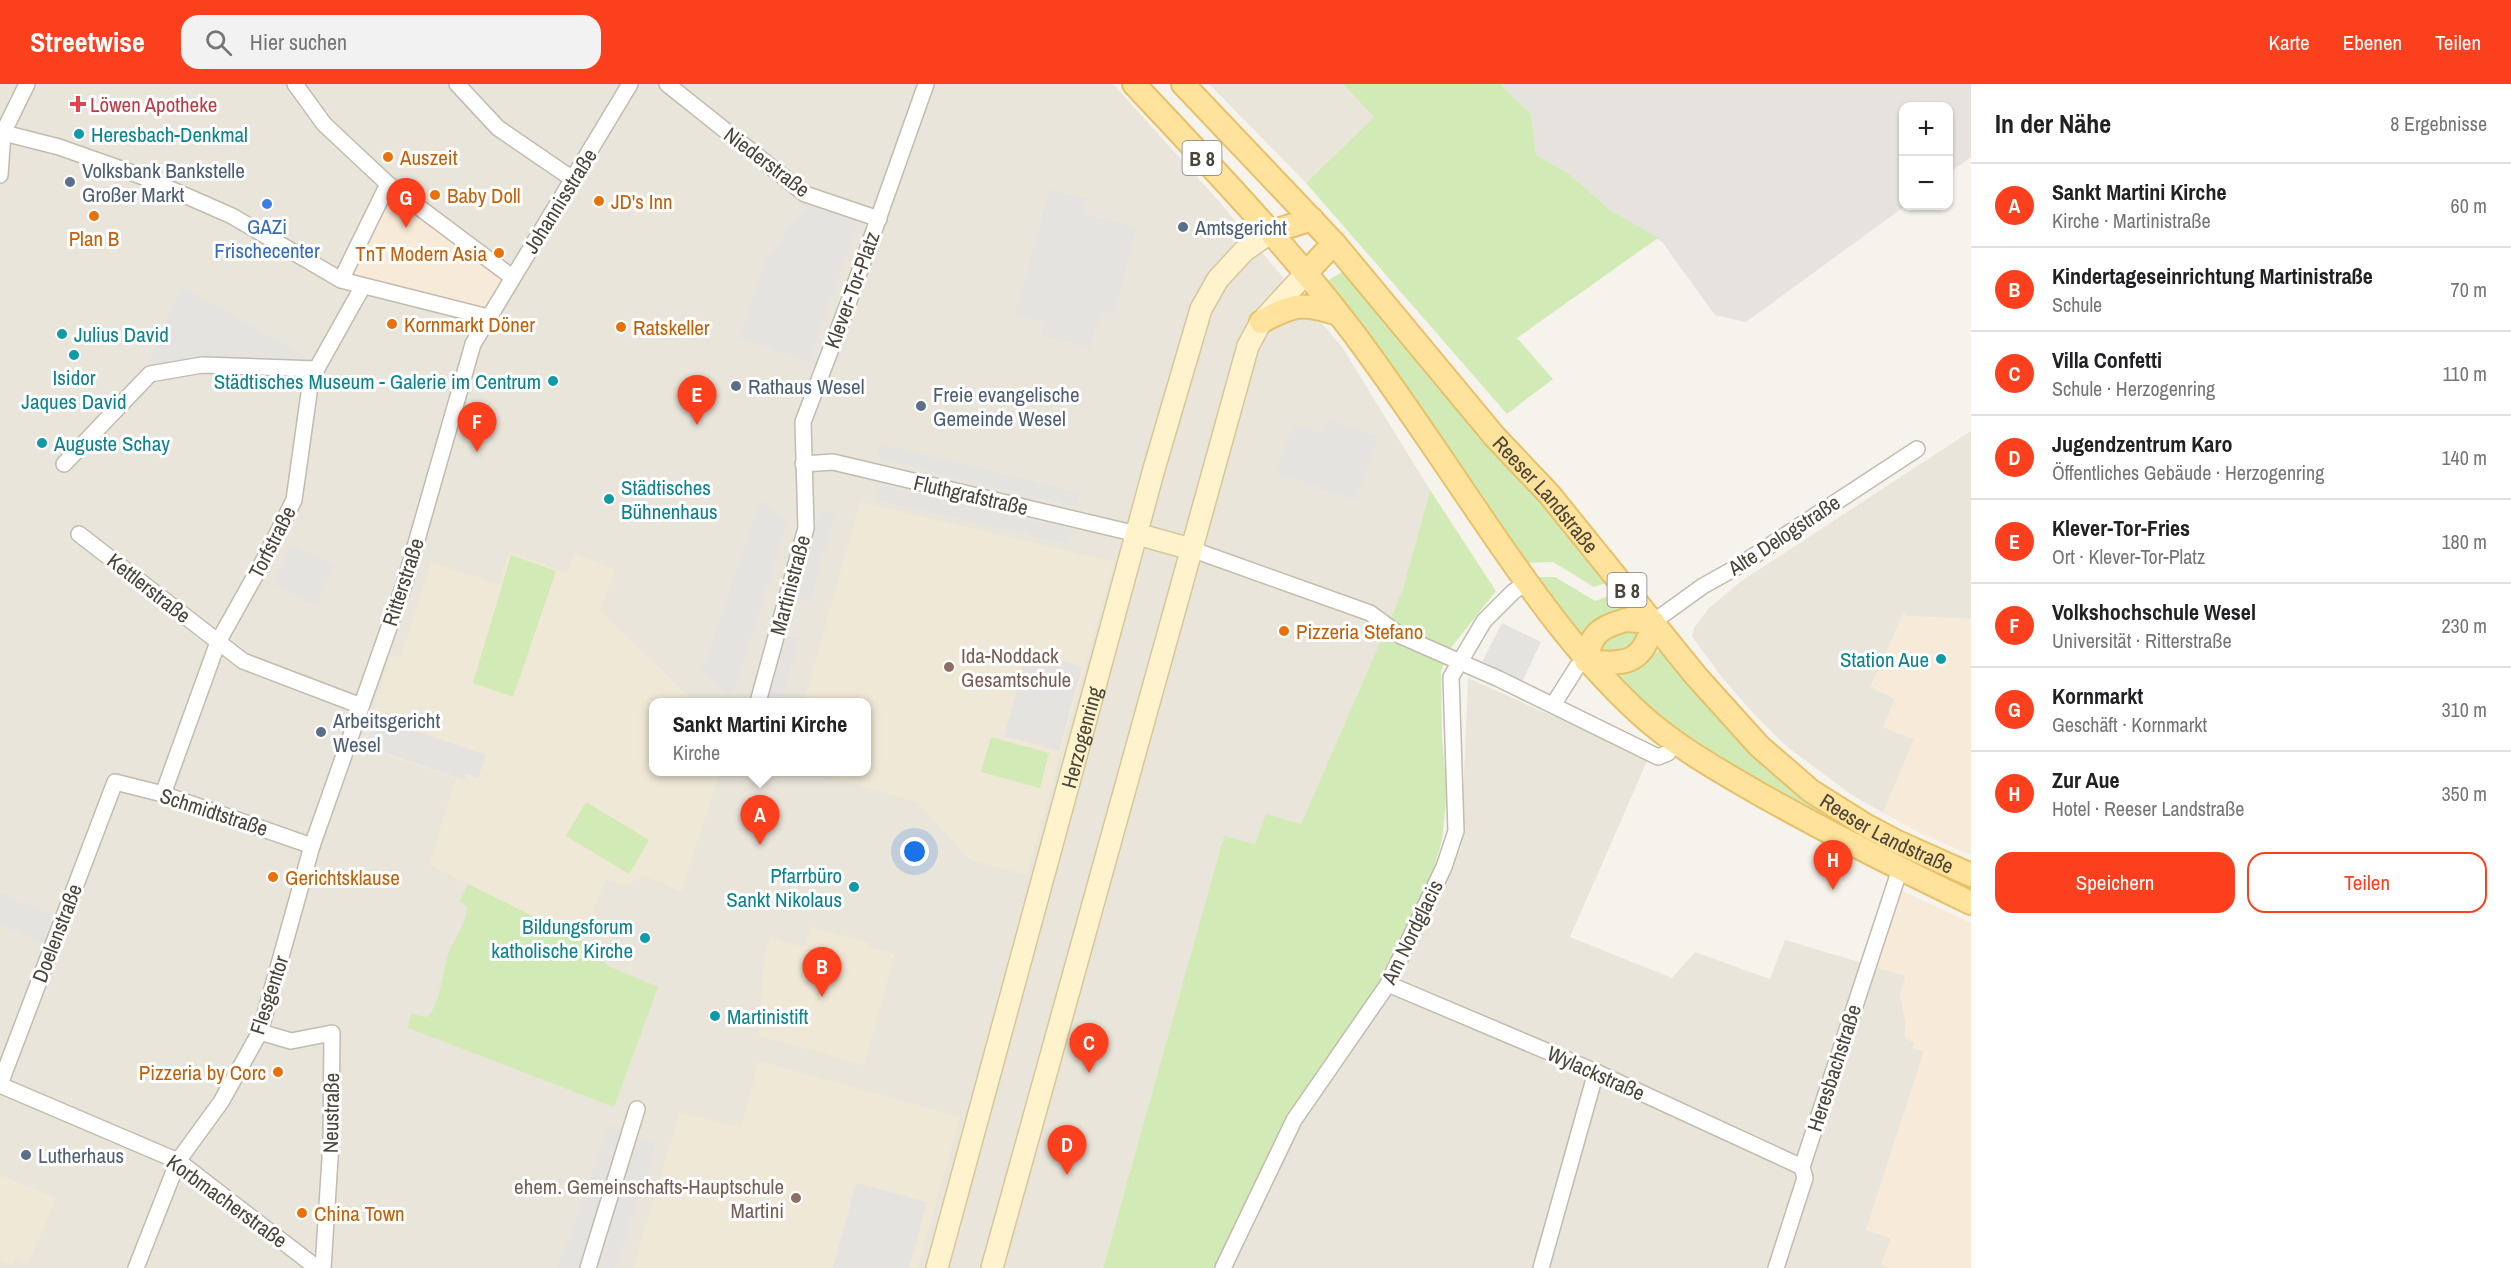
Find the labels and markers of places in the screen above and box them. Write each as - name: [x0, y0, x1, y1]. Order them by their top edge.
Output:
- place label: Löwen Apotheke: [90, 90, 217, 119]
- marker: Löwen Apotheke: [71, 97, 85, 111]
- place label: Heresbach-Denkmal: [91, 120, 248, 149]
- marker: Heresbach-Denkmal: [72, 127, 86, 141]
- place label: Auszeit: [399, 143, 458, 172]
- marker: Auszeit: [381, 150, 395, 164]
- place label: Volksbank Bankstelle Großer Markt: [82, 156, 245, 209]
- marker: Volksbank Bankstelle Großer Markt: [63, 175, 77, 189]
- pin: G: [386, 178, 426, 228]
- place label: Baby Doll: [447, 181, 521, 210]
- place label: JD's Inn: [611, 187, 673, 216]
- marker: Baby Doll: [428, 188, 442, 202]
- marker: JD's Inn: [592, 194, 606, 208]
- marker: GAZi Frischecenter: [260, 197, 274, 211]
- marker: Plan B: [87, 209, 101, 223]
- place label: GAZi Frischecenter: [214, 212, 320, 265]
- place label: Amtsgericht: [1194, 213, 1287, 242]
- marker: Amtsgericht: [1176, 220, 1190, 234]
- place label: Plan B: [69, 224, 119, 253]
- place label: TnT Modern Asia: [355, 239, 487, 268]
- marker: TnT Modern Asia: [492, 246, 506, 260]
- place label: Kornmarkt Döner: [404, 310, 535, 339]
- place label: Ratskeller: [633, 313, 710, 342]
- marker: Kornmarkt Döner: [385, 317, 399, 331]
- place label: Julius David: [74, 320, 169, 349]
- marker: Ratskeller: [614, 320, 628, 334]
- marker: Julius David: [55, 327, 69, 341]
- marker: Isidor Jaques David: [67, 348, 81, 362]
- place label: Isidor Jaques David: [21, 363, 127, 416]
- place label: Städtisches Museum - Galerie im Centrum: [214, 367, 541, 396]
- place label: Rathaus Wesel: [748, 372, 864, 401]
- marker: Städtisches Museum - Galerie im Centrum: [546, 374, 560, 388]
- pin: E: [678, 376, 716, 425]
- marker: Rathaus Wesel: [729, 379, 743, 393]
- place label: Freie evangelische Gemeinde Wesel: [933, 380, 1079, 433]
- marker: Freie evangelische Gemeinde Wesel: [914, 399, 928, 413]
- pin: F: [458, 402, 496, 452]
- place label: Auguste Schay: [53, 429, 170, 458]
- marker: Auguste Schay: [35, 436, 49, 450]
- place label: Städtisches Bühnenhaus: [621, 473, 718, 526]
- marker: Städtisches Bühnenhaus: [602, 492, 616, 506]
- place label: Pizzeria Stefano: [1296, 617, 1423, 646]
- marker: Pizzeria Stefano: [1277, 624, 1291, 638]
- place label: Ida-Noddack Gesamtschule: [961, 641, 1071, 694]
- place label: Station Aue: [1840, 645, 1929, 674]
- marker: Station Aue: [1934, 652, 1948, 666]
- marker: Ida-Noddack Gesamtschule: [942, 660, 956, 674]
- place label: Arbeitsgericht Wesel: [332, 706, 440, 759]
- marker: Arbeitsgericht Wesel: [314, 725, 328, 739]
- pin: A: [740, 796, 780, 845]
- pin: H: [1814, 840, 1852, 890]
- place label: Pfarrbüro Sankt Nikolaus: [726, 861, 842, 914]
- place label: Gerichtsklause: [285, 863, 400, 892]
- marker: Gerichtsklause: [266, 870, 280, 884]
- marker: Pfarrbüro Sankt Nikolaus: [847, 880, 861, 894]
- place label: Bildungsforum katholische Kirche: [491, 912, 633, 965]
- marker: Bildungsforum katholische Kirche: [638, 931, 652, 945]
- pin: B: [802, 948, 842, 997]
- place label: Martinistift: [727, 1002, 809, 1031]
- marker: Martinistift: [708, 1009, 722, 1023]
- pin: C: [1070, 1024, 1108, 1073]
- place label: Pizzeria by Corc: [139, 1058, 266, 1087]
- marker: Pizzeria by Corc: [271, 1065, 285, 1079]
- pin: D: [1048, 1126, 1086, 1175]
- place label: Lutherhaus: [38, 1141, 124, 1170]
- marker: Lutherhaus: [19, 1148, 33, 1162]
- place label: ehem. Gemeinschafts-Hauptschule Martini: [514, 1172, 784, 1225]
- marker: ehem. Gemeinschafts-Hauptschule Martini: [789, 1191, 803, 1205]
- place label: China Town: [314, 1199, 405, 1228]
- marker: China Town: [295, 1206, 309, 1220]

